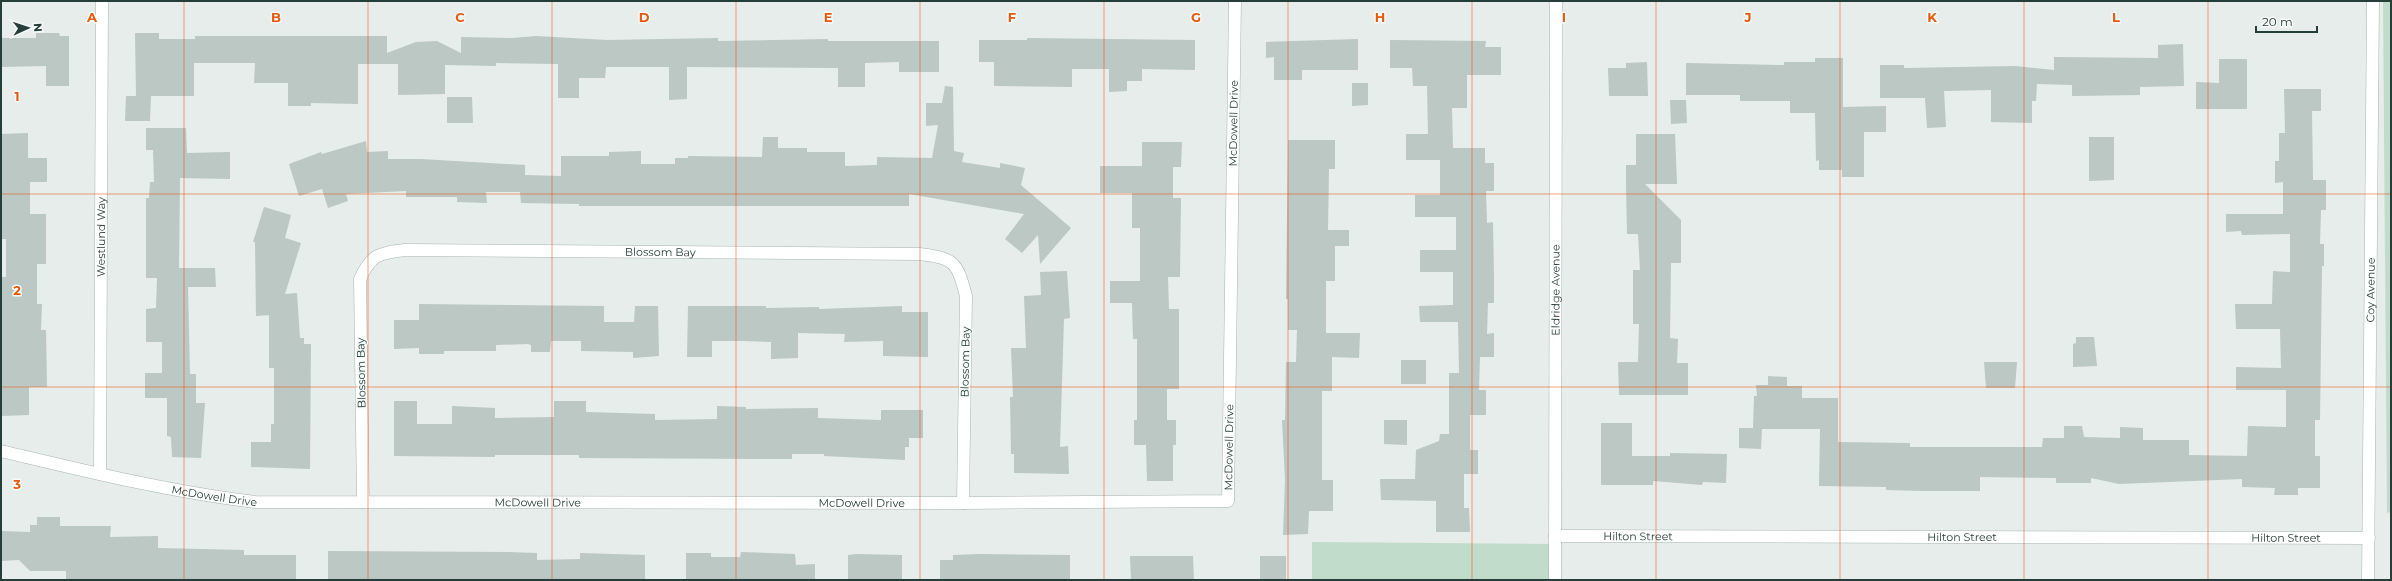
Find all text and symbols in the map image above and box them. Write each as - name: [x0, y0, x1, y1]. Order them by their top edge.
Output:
- north arrow: [8, 8, 48, 48]
- scale bar: [2256, 8, 2317, 34]
- text: A: [86, 9, 98, 25]
- text: B: [271, 9, 281, 25]
- text: C: [455, 9, 465, 25]
- text: D: [639, 9, 650, 25]
- text: E: [824, 9, 833, 25]
- text: F: [1008, 9, 1016, 25]
- text: G: [1191, 9, 1201, 25]
- text: H: [1375, 9, 1385, 25]
- text: I: [1562, 9, 1566, 25]
- text: J: [1743, 9, 1752, 25]
- text: K: [1927, 9, 1937, 25]
- text: L: [2112, 9, 2120, 25]
- text: 20 m: [2262, 14, 2293, 29]
- text: N: [31, 23, 45, 32]
- street label: McDowell Drive: [1226, 80, 1241, 167]
- text: 1: [14, 88, 20, 104]
- street label: Westlund Way: [94, 197, 108, 277]
- street label: Eldridge Avenue: [1548, 244, 1563, 336]
- street label: Blossom Bay: [625, 245, 696, 259]
- street label: Coy Avenue: [2363, 257, 2378, 322]
- text: 2: [13, 282, 21, 298]
- street label: Blossom Bay: [957, 326, 973, 398]
- street label: Blossom Bay: [353, 337, 369, 409]
- street label: McDowell Drive: [1221, 404, 1236, 491]
- text: 3: [12, 476, 21, 492]
- street label: McDowell Drive: [170, 482, 258, 509]
- street label: McDowell Drive: [495, 495, 581, 509]
- street label: McDowell Drive: [819, 496, 905, 510]
- street label: Hilton Street: [1603, 529, 1673, 543]
- street label: Hilton Street: [1927, 530, 1997, 544]
- street label: Hilton Street: [2251, 531, 2321, 545]

